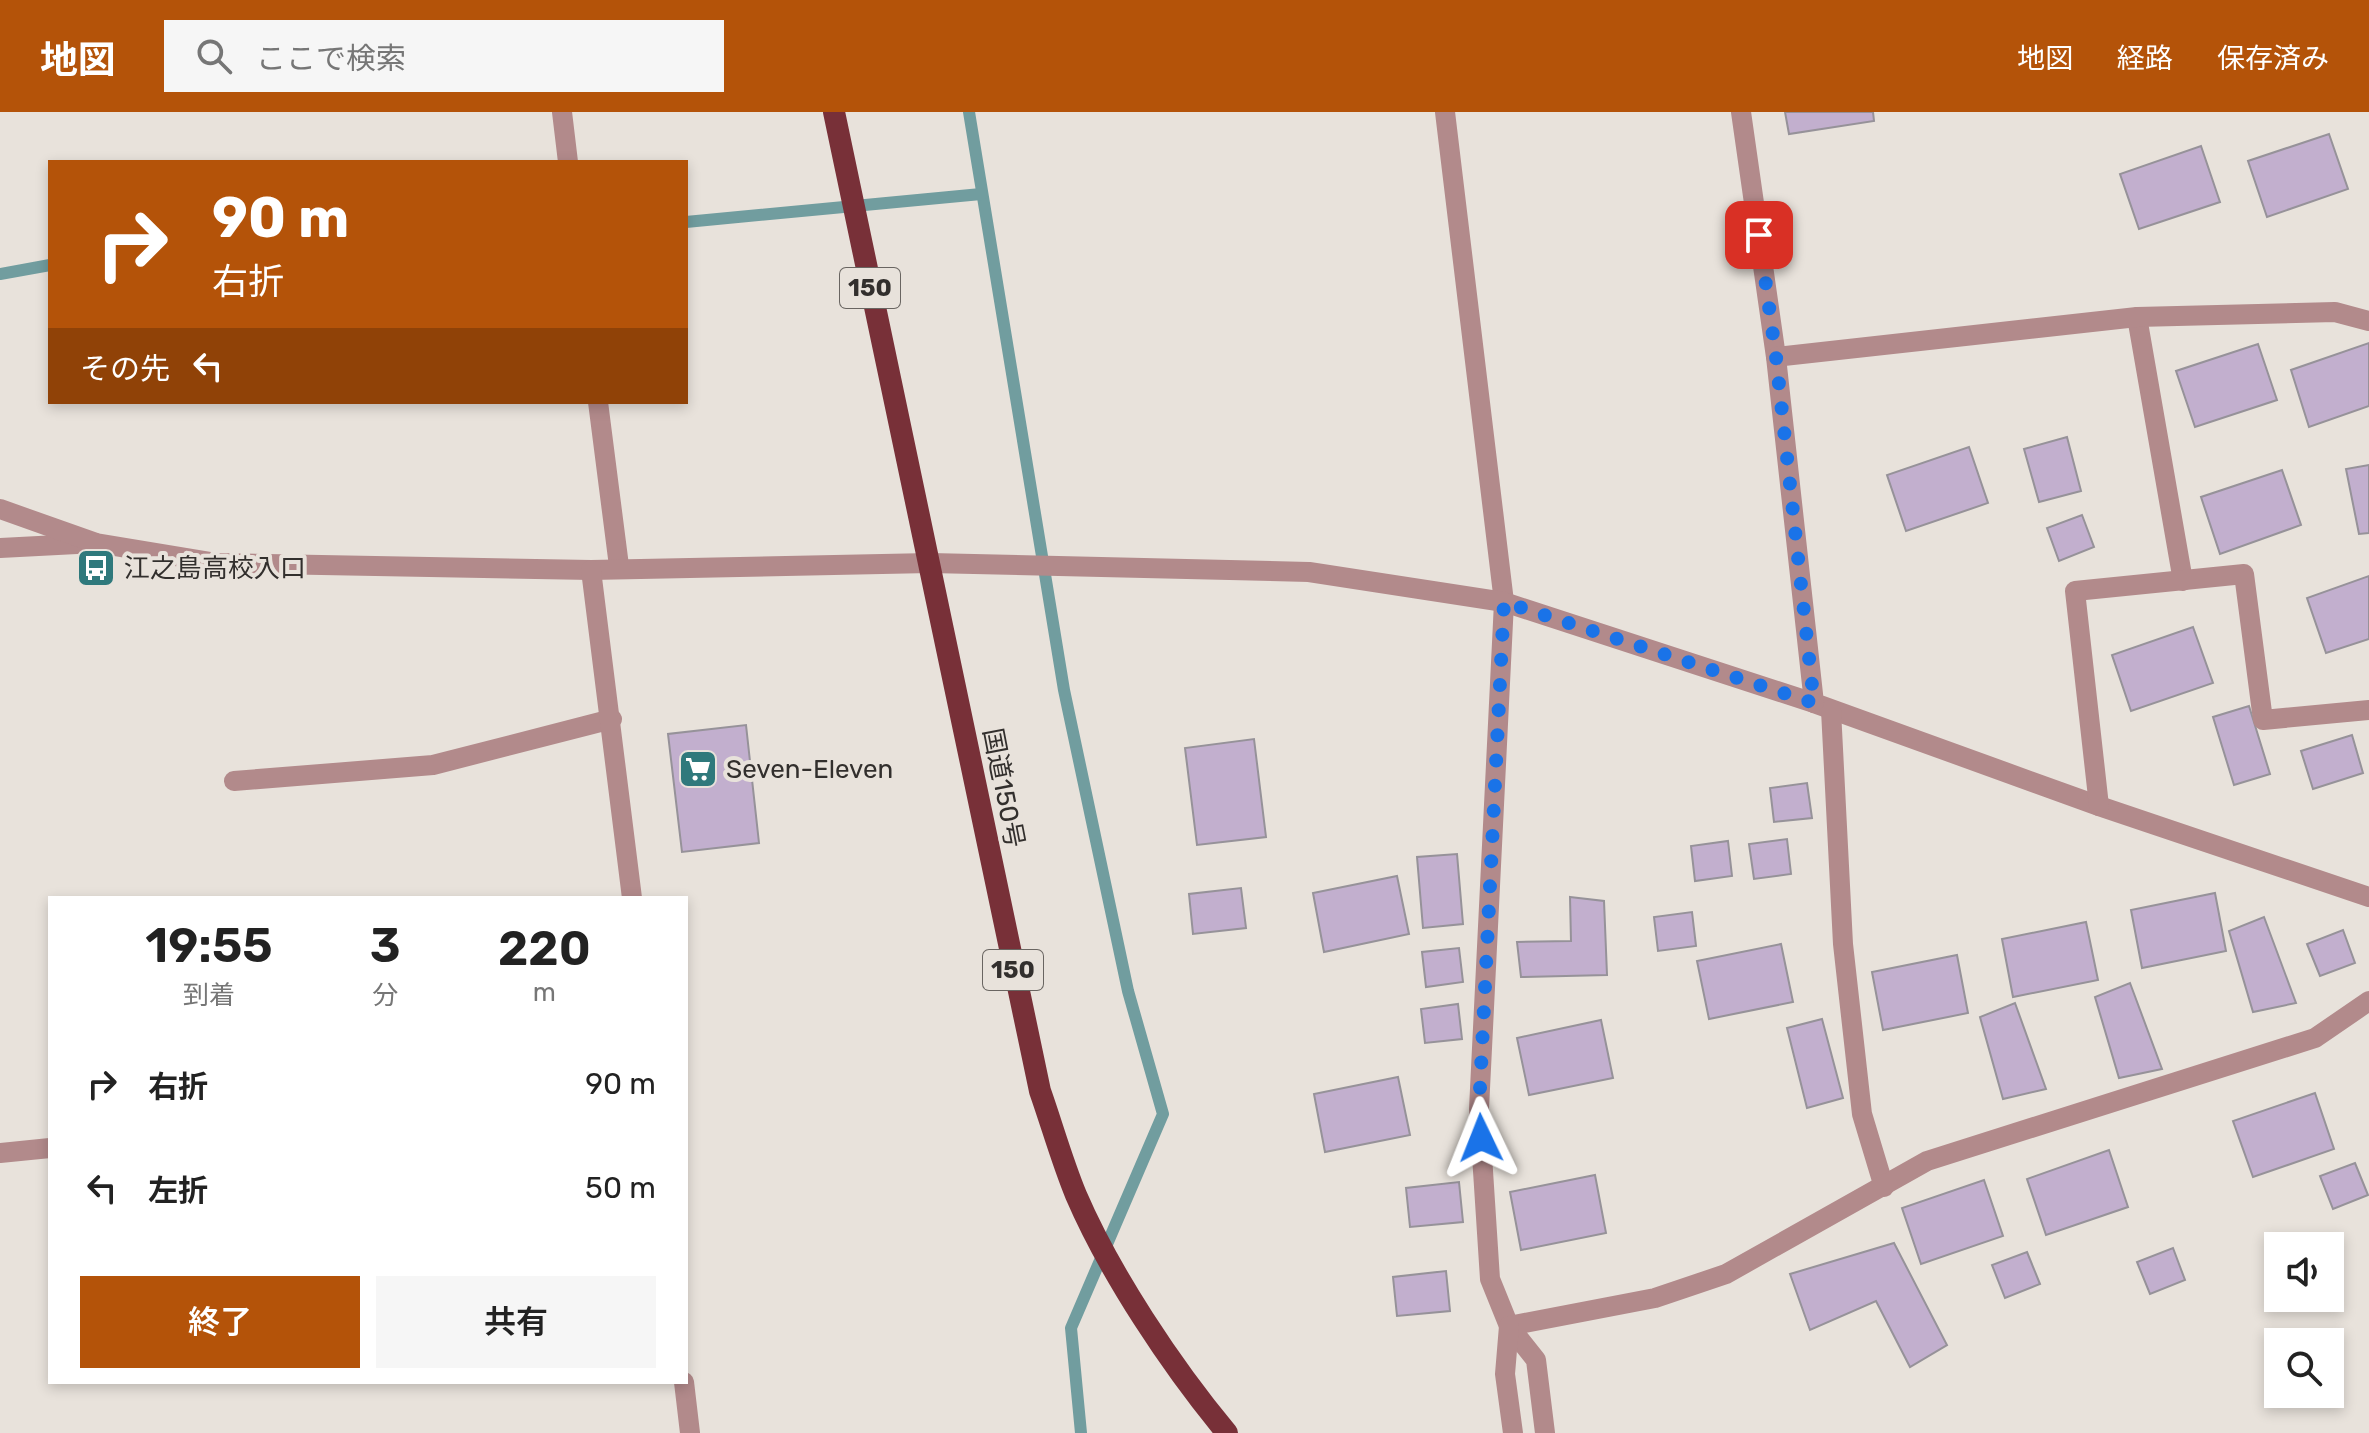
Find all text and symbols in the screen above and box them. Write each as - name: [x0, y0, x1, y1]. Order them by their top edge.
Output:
- search box: [164, 20, 724, 92]
- icon: search: [192, 34, 236, 78]
- text: 地図: [40, 37, 116, 83]
- text: ここで検索: [256, 41, 406, 77]
- text: 地図: [2017, 42, 2073, 75]
- text: 経路: [2117, 42, 2173, 75]
- text: 保存済み: [2217, 42, 2329, 75]
- text: 90 m: [212, 185, 349, 251]
- icon: right: [80, 192, 184, 296]
- pin: [1725, 201, 1793, 269]
- icon: arrive: [1737, 213, 1781, 257]
- text: 右折: [212, 260, 284, 303]
- road number: 150: [840, 268, 900, 308]
- icon: left: [186, 344, 230, 388]
- text: その先: [80, 351, 170, 387]
- bus stop icon: 江之島高校入口: [75, 547, 117, 589]
- place label: 江之島高校入口: [124, 553, 306, 584]
- street label: 国道150号: [977, 726, 1030, 850]
- supermarket icon: Seven-Eleven: [677, 748, 719, 790]
- place label: Seven-Eleven: [726, 754, 893, 785]
- text: 19:55: [145, 917, 273, 974]
- text: 3: [370, 917, 401, 974]
- text: 220: [498, 920, 591, 977]
- road number: 150: [983, 950, 1043, 990]
- text: m: [533, 977, 556, 1008]
- text: 到着: [183, 980, 235, 1011]
- text: 分: [372, 980, 398, 1011]
- icon: right: [80, 1062, 124, 1106]
- text: 90 m: [585, 1066, 656, 1102]
- text: 右折: [148, 1069, 208, 1105]
- position arrow: [1439, 1096, 1523, 1180]
- icon: left: [80, 1166, 124, 1210]
- text: 50 m: [585, 1170, 656, 1206]
- text: 左折: [148, 1173, 208, 1209]
- map controls: [2264, 1232, 2344, 1408]
- button: sound: [2264, 1232, 2344, 1312]
- button: 終了: [80, 1276, 360, 1368]
- button: 共有: [376, 1276, 656, 1368]
- button: search: [2264, 1328, 2344, 1408]

